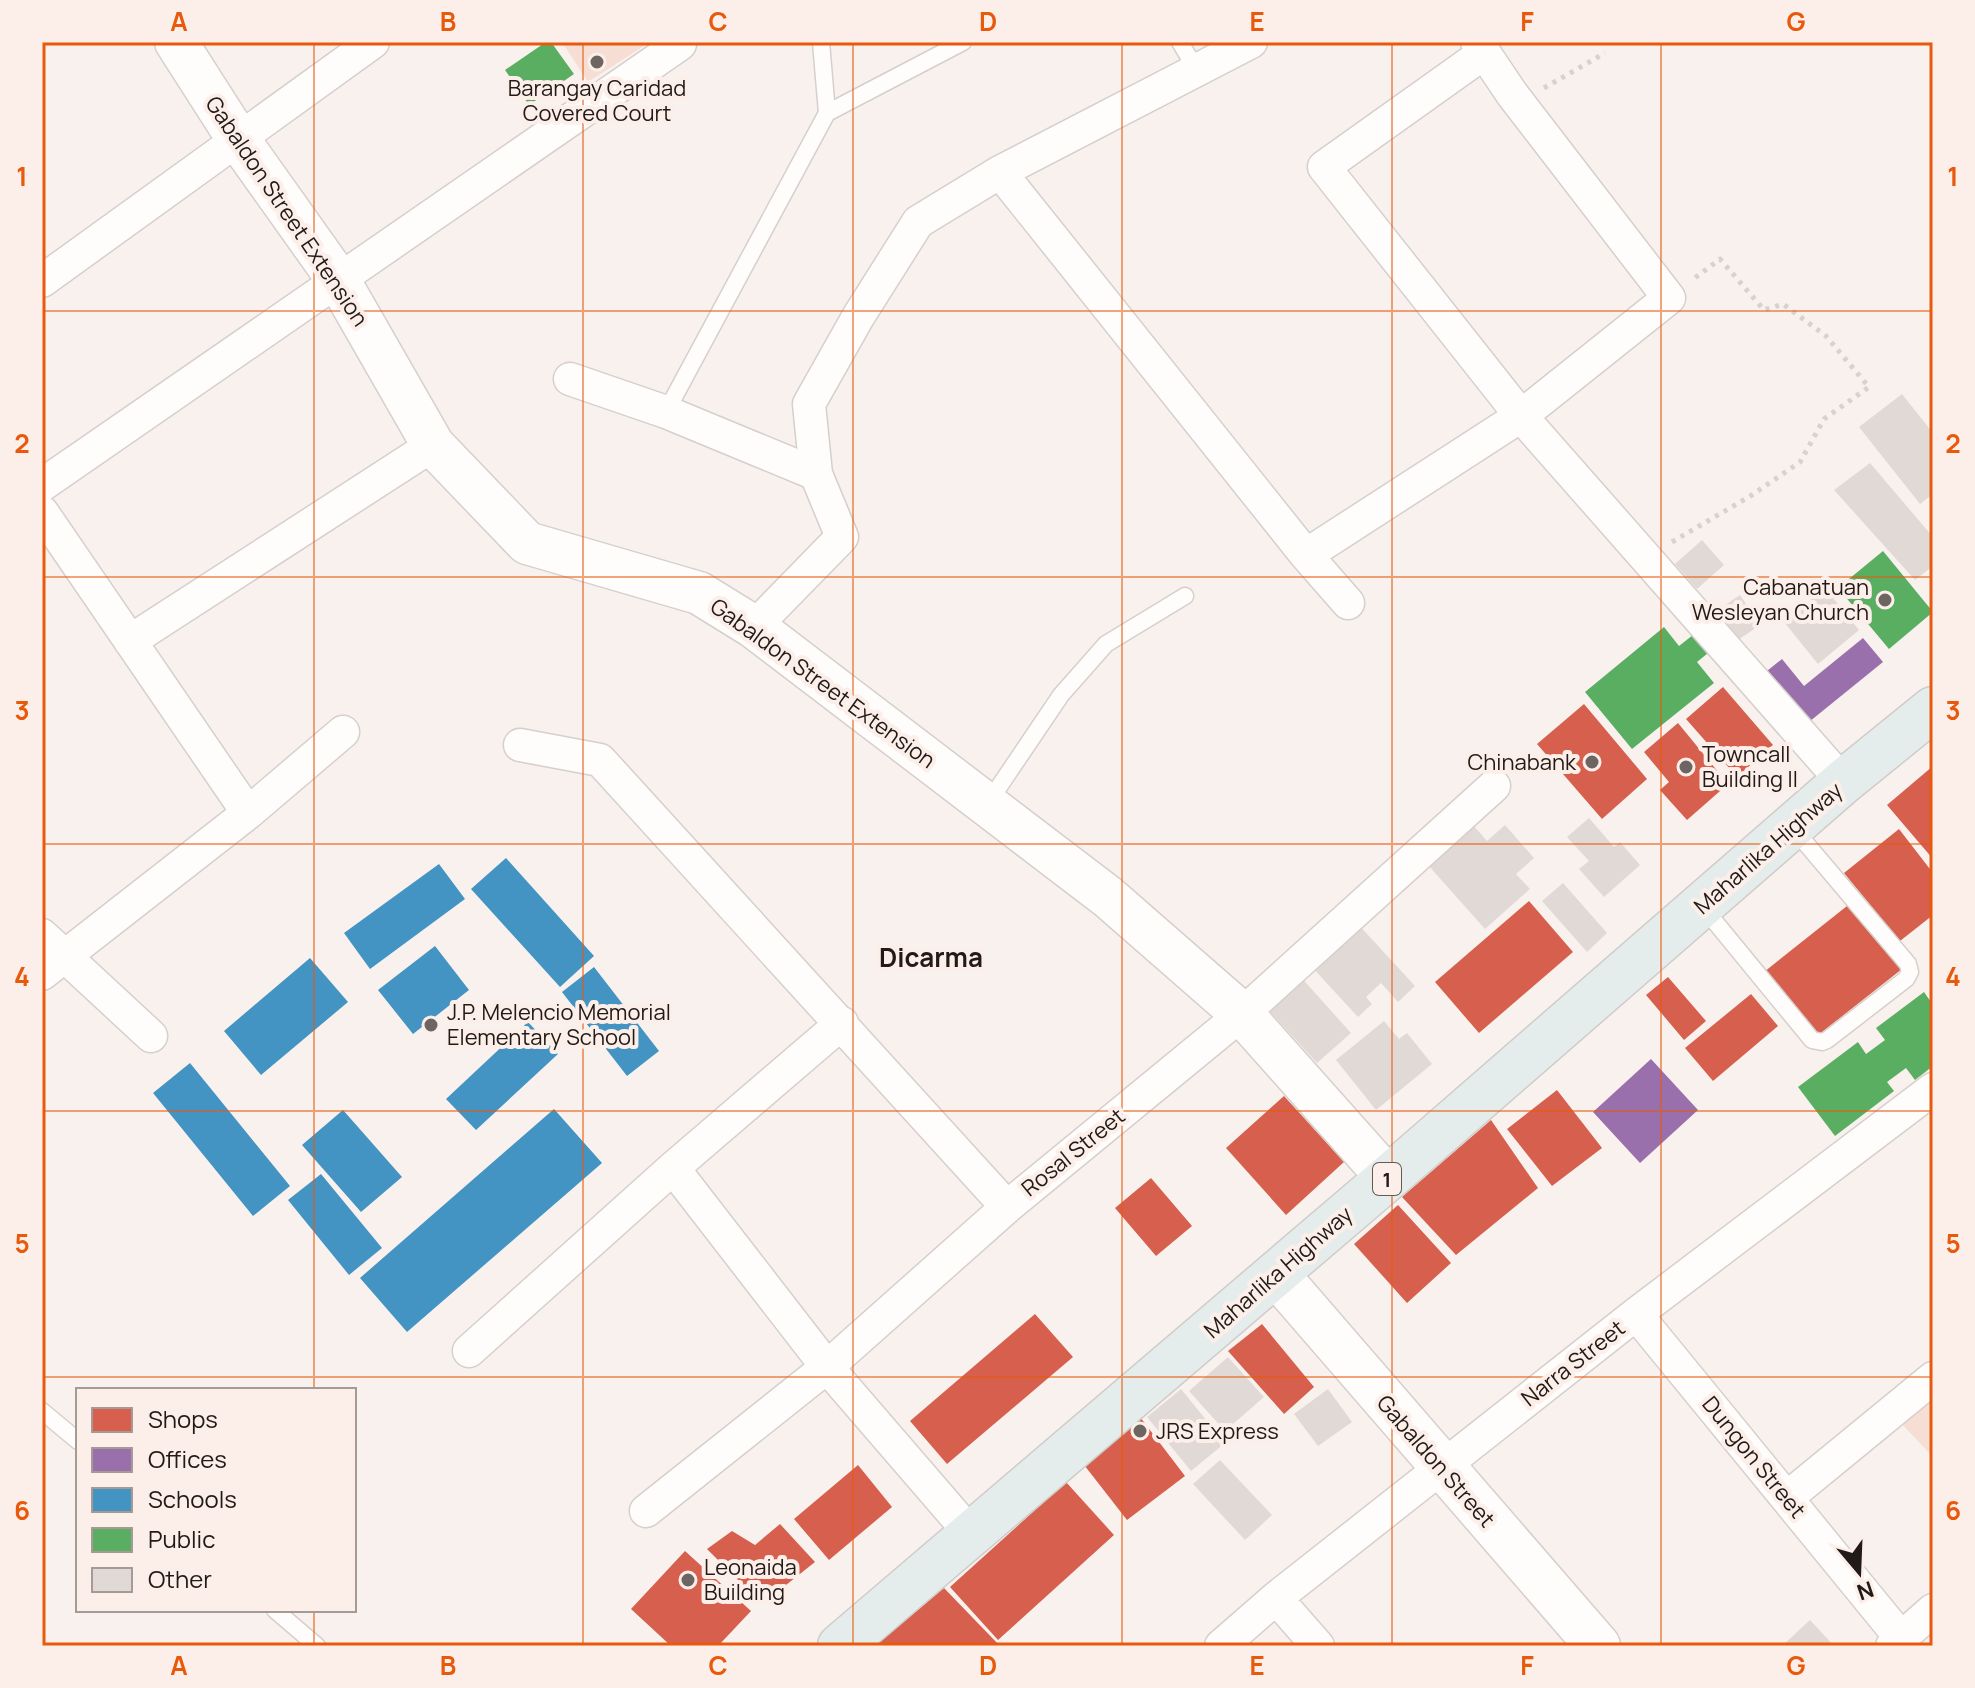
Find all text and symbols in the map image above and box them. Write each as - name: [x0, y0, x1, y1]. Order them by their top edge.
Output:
- text: A: [170, 3, 188, 39]
- text: B: [440, 3, 456, 39]
- text: C: [708, 3, 728, 39]
- text: D: [979, 3, 997, 39]
- text: E: [1249, 3, 1265, 39]
- text: F: [1520, 3, 1534, 39]
- text: G: [1786, 3, 1806, 39]
- marker: Barangay Caridad Covered Court: [588, 53, 606, 71]
- place label: Barangay Caridad Covered Court: [508, 73, 686, 128]
- street label: Gabaldon Street Extension: [199, 90, 375, 332]
- text: 1: [16, 158, 28, 194]
- text: 1: [1947, 158, 1959, 194]
- text: 2: [14, 425, 30, 461]
- text: 2: [1945, 425, 1961, 461]
- place label: Cabanatuan Wesleyan Church: [1692, 572, 1869, 627]
- street label: Gabaldon Street Extension: [704, 591, 942, 775]
- marker: Cabanatuan Wesleyan Church: [1876, 591, 1894, 609]
- text: 3: [14, 692, 30, 728]
- text: 3: [1945, 692, 1961, 728]
- place label: Towncall Building II: [1702, 739, 1798, 794]
- place label: Chinabank: [1468, 747, 1577, 777]
- marker: Chinabank: [1583, 753, 1601, 771]
- marker: Towncall Building II: [1677, 758, 1695, 776]
- street label: Maharlika Highway: [1687, 775, 1849, 921]
- district label: Dicarma: [879, 939, 983, 975]
- text: 4: [14, 958, 30, 994]
- text: 4: [1945, 958, 1961, 994]
- place label: J.P. Melencio Memorial Elementary School: [447, 997, 671, 1052]
- marker: J.P. Melencio Memorial Elementary School: [422, 1016, 440, 1034]
- street label: Rosal Street: [1015, 1101, 1131, 1203]
- road number: 1: [1373, 1163, 1401, 1195]
- street label: Maharlika Highway: [1197, 1199, 1359, 1345]
- text: 5: [14, 1225, 30, 1261]
- text: 5: [1945, 1225, 1961, 1261]
- street label: Narra Street: [1515, 1313, 1631, 1413]
- legend: [76, 1388, 356, 1612]
- street label: Gabaldon Street: [1370, 1388, 1502, 1534]
- street label: Dungon Street: [1695, 1390, 1813, 1524]
- text: Shops: [148, 1402, 218, 1435]
- place label: JRS Express: [1156, 1416, 1279, 1446]
- marker: JRS Express: [1131, 1422, 1149, 1440]
- text: Offices: [148, 1442, 227, 1475]
- text: Schools: [148, 1482, 237, 1515]
- text: 6: [14, 1492, 30, 1528]
- text: 6: [1945, 1492, 1961, 1528]
- text: Public: [148, 1522, 215, 1555]
- north arrow: [1819, 1532, 1899, 1612]
- place label: Leonaida Building: [704, 1552, 797, 1607]
- text: Other: [148, 1562, 212, 1595]
- marker: Leonaida Building: [679, 1571, 697, 1589]
- text: N: [1853, 1574, 1878, 1608]
- text: A: [170, 1647, 188, 1683]
- text: B: [440, 1647, 456, 1683]
- text: C: [708, 1647, 728, 1683]
- text: D: [979, 1647, 997, 1683]
- text: E: [1249, 1647, 1265, 1683]
- text: F: [1520, 1647, 1534, 1683]
- text: G: [1786, 1647, 1806, 1683]

